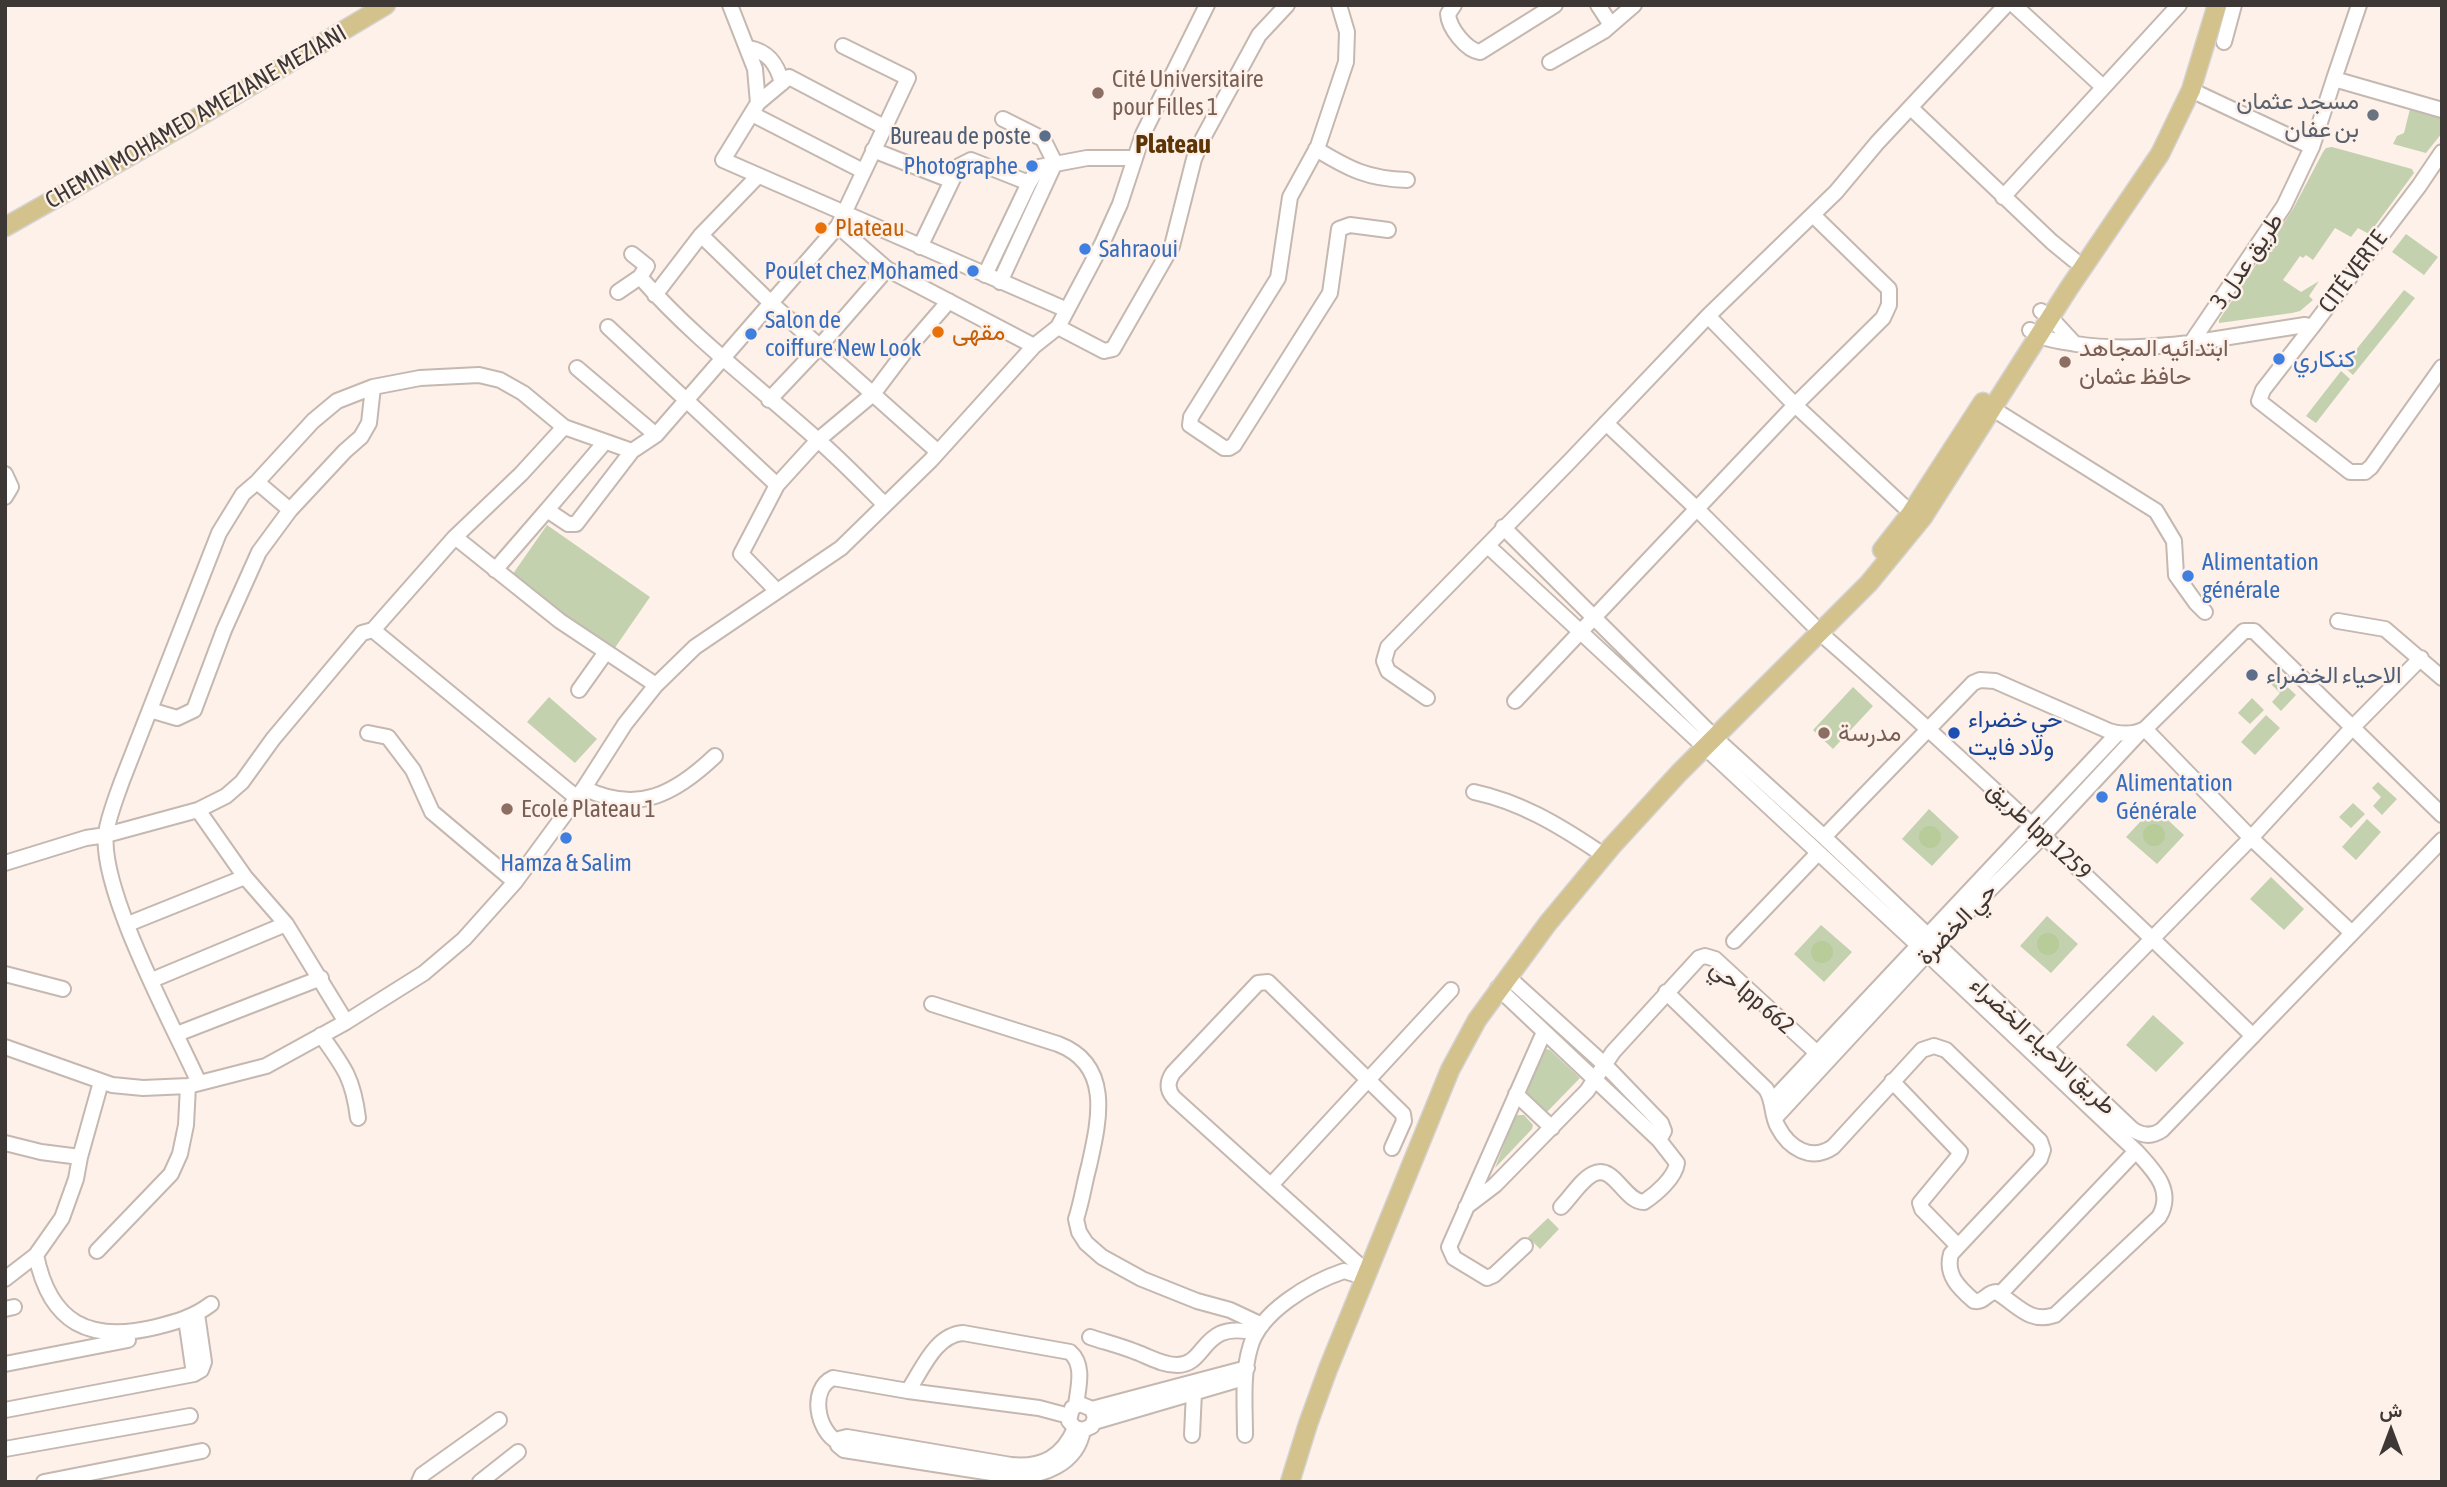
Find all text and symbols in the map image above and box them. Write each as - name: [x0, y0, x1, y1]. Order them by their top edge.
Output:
- street label: CHEMIN MOHAMED AMEZIANE MEZIANI: [40, 19, 352, 215]
- place label: Cité Universitaire pour Filles 1: [1112, 65, 1264, 121]
- marker: Cité Universitaire pour Filles 1: [1090, 85, 1106, 101]
- place label: مسجد عثمان بن عفان: [2236, 87, 2359, 143]
- marker: مسجد عثمان بن عفان: [2365, 107, 2381, 123]
- place label: Bureau de poste: [890, 122, 1031, 150]
- marker: Bureau de poste: [1037, 128, 1053, 144]
- district label: Plateau: [1135, 129, 1211, 161]
- place label: Photographe: [903, 152, 1018, 180]
- marker: Photographe: [1024, 158, 1040, 174]
- street label: طريق عدل 3: [2204, 208, 2290, 314]
- place label: Plateau: [835, 214, 905, 242]
- marker: Plateau: [813, 220, 829, 236]
- street label: CITÉ VERTE: [2313, 225, 2393, 319]
- place label: Sahraoui: [1099, 235, 1178, 263]
- marker: Sahraoui: [1077, 241, 1093, 257]
- place label: Poulet chez Mohamed: [764, 257, 959, 285]
- marker: Poulet chez Mohamed: [965, 263, 981, 279]
- place label: Salon de coiffure New Look: [765, 306, 921, 362]
- place label: مقهى: [952, 318, 1005, 346]
- marker: مقهى: [930, 324, 946, 340]
- marker: Salon de coiffure New Look: [743, 326, 759, 342]
- place label: ابتدائيه المجاهد حافظ عثمان: [2079, 334, 2229, 390]
- place label: كنكاري: [2293, 345, 2355, 373]
- marker: كنكاري: [2271, 351, 2287, 367]
- marker: ابتدائيه المجاهد حافظ عثمان: [2057, 354, 2073, 370]
- place label: Alimentation générale: [2202, 548, 2319, 604]
- marker: Alimentation générale: [2180, 568, 2196, 584]
- place label: الاحياء الخضراء: [2266, 661, 2402, 689]
- marker: الاحياء الخضراء: [2244, 667, 2260, 683]
- place label: حي خضراء ولاد فايت: [1968, 705, 2063, 761]
- place label: مدرسة: [1838, 719, 1901, 747]
- marker: مدرسة: [1816, 725, 1832, 741]
- marker: حي خضراء ولاد فايت: [1946, 725, 1962, 741]
- place label: Alimentation Générale: [2116, 769, 2233, 825]
- street label: طريق lpp 1259: [1981, 776, 2097, 886]
- marker: Alimentation Générale: [2094, 789, 2110, 805]
- place label: Ecole Plateau 1: [521, 795, 656, 823]
- marker: Ecole Plateau 1: [499, 801, 515, 817]
- marker: Hamza & Salim: [558, 830, 574, 846]
- place label: Hamza & Salim: [500, 849, 632, 877]
- street label: حي الخضرة: [1911, 877, 2003, 971]
- street label: حي lpp 662: [1704, 953, 1800, 1041]
- street label: طريق الاحياء الخضراء: [1964, 971, 2122, 1121]
- north arrow: [2356, 1396, 2426, 1466]
- text: ش: [2380, 1399, 2402, 1421]

